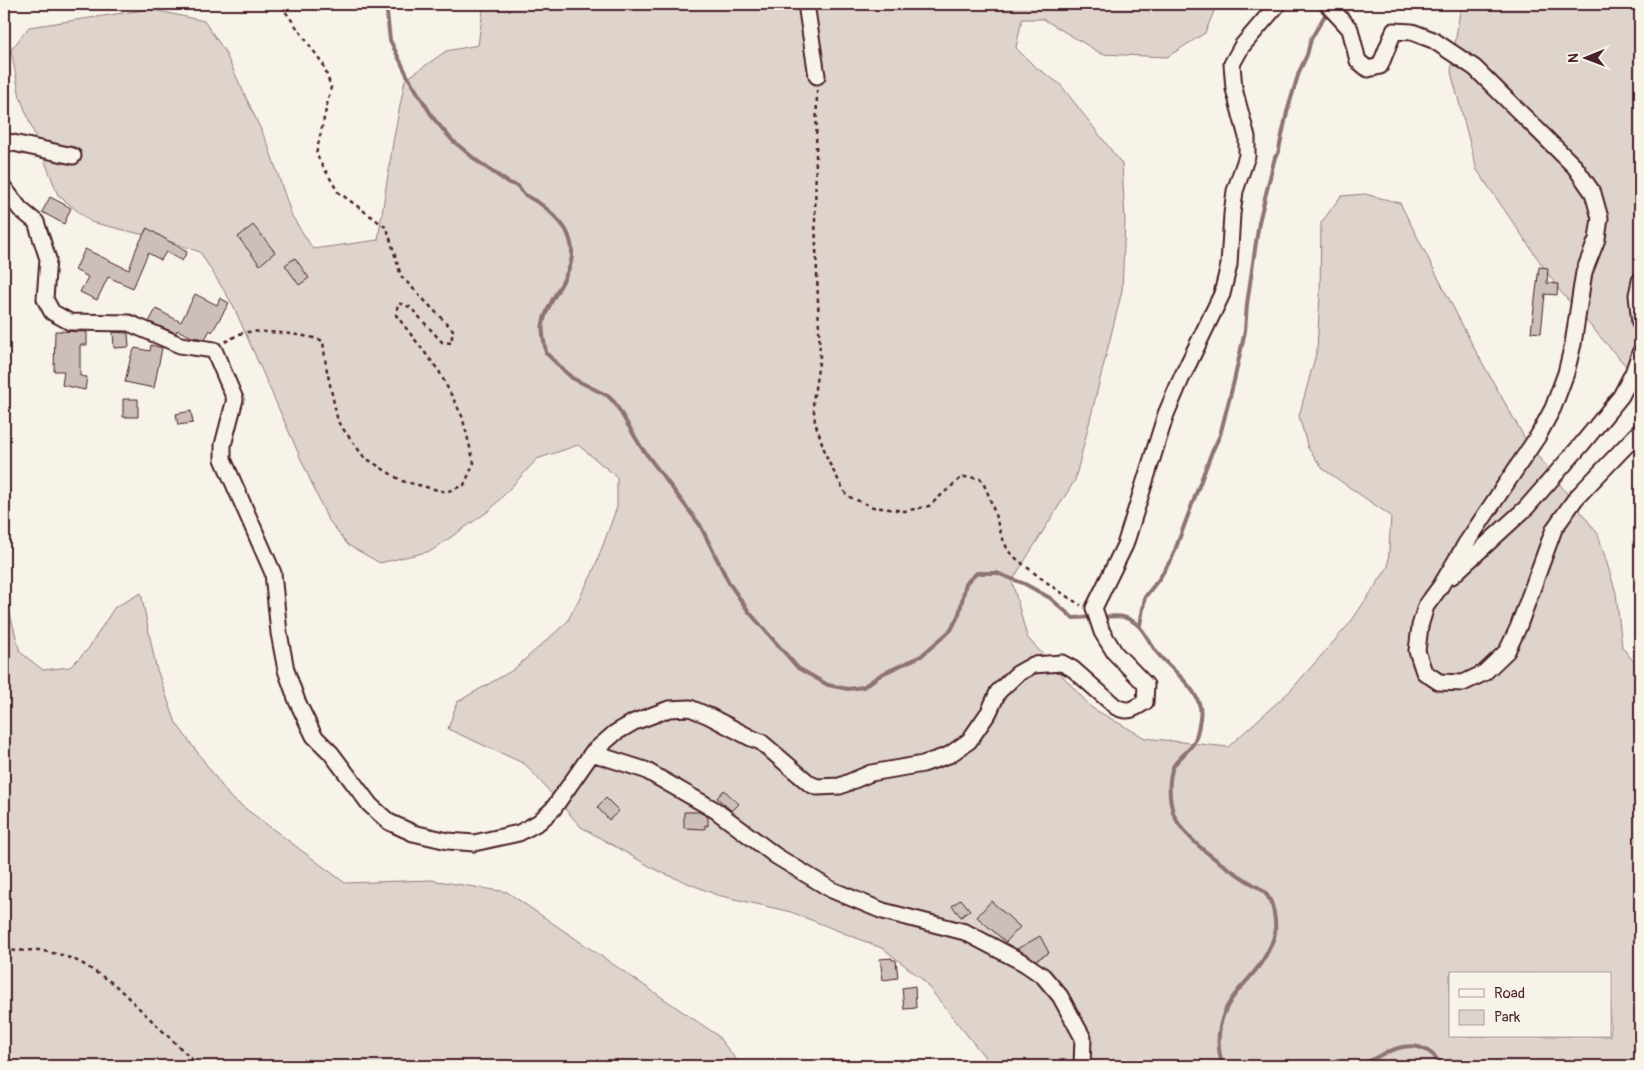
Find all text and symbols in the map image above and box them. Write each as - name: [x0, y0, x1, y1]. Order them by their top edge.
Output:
- north arrow: [1562, 32, 1612, 82]
- text: N: [1565, 53, 1582, 63]
- legend: [1449, 972, 1612, 1038]
- text: Road: [1494, 984, 1525, 1003]
- text: Park: [1494, 1008, 1521, 1027]

